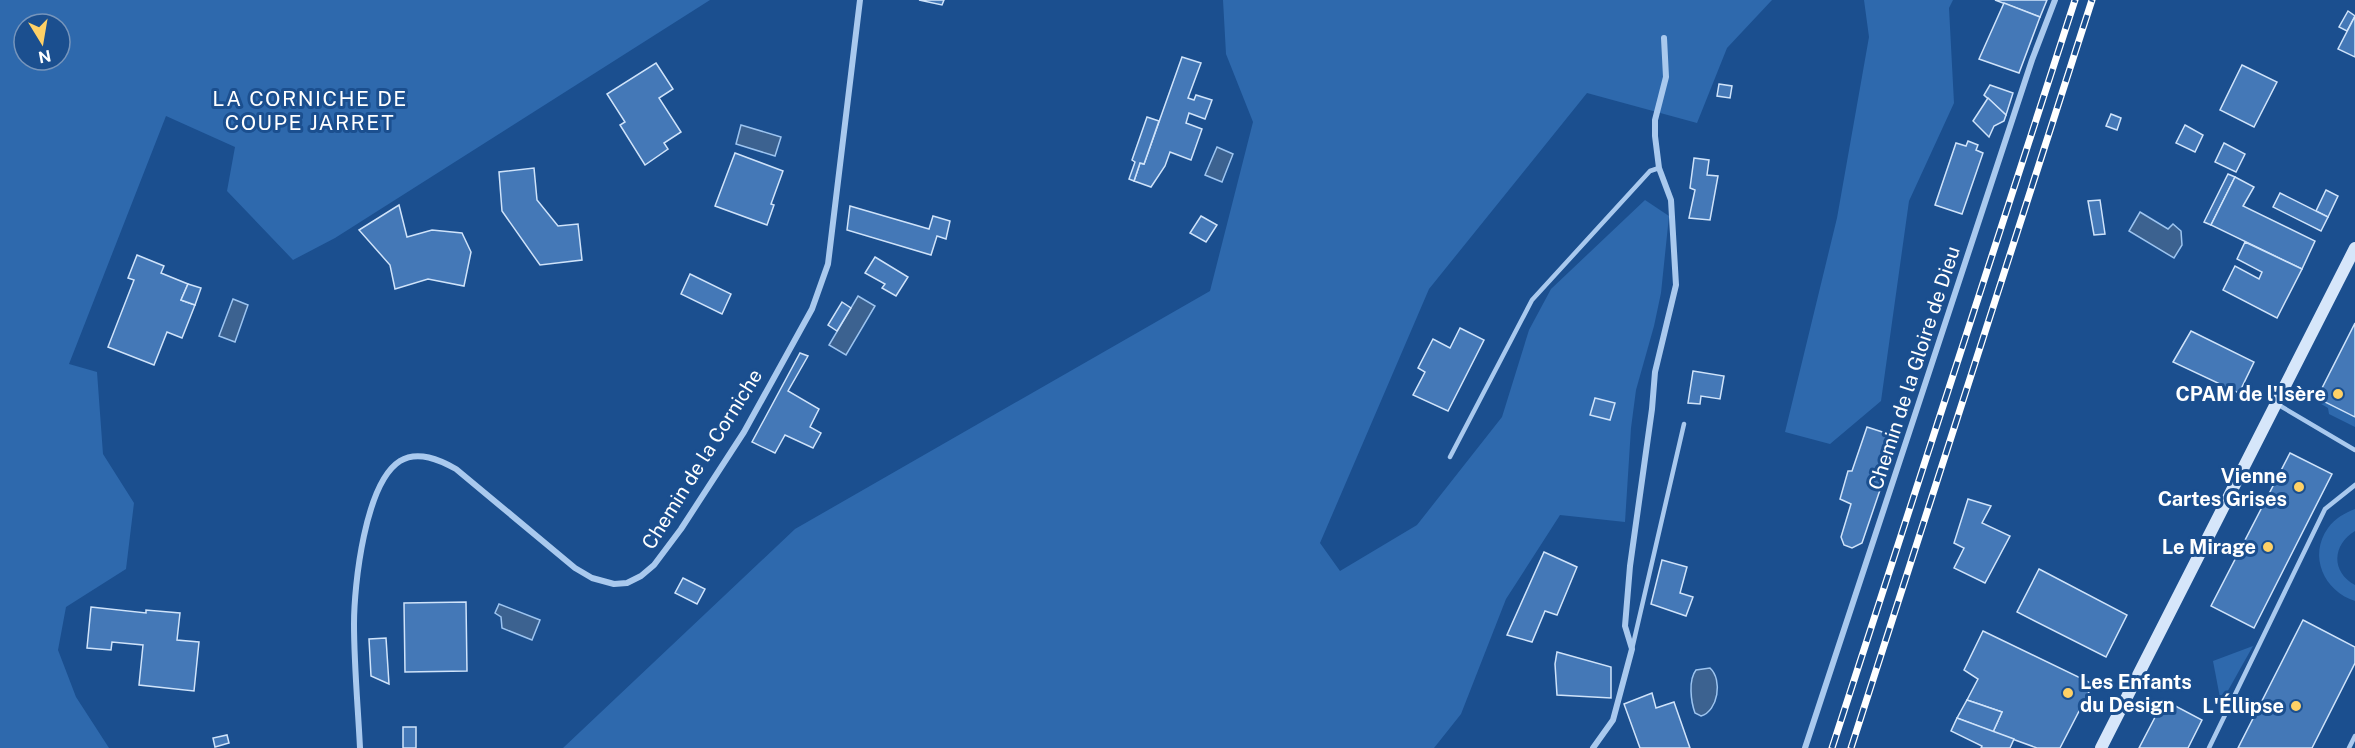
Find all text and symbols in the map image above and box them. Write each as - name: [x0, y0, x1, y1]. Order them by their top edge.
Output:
- north arrow: [12, 12, 72, 72]
- text: N: [37, 46, 53, 67]
- district label: LA CORNICHE DE COUPE JARRET: [212, 86, 408, 135]
- street label: Chemin de la Gloire de Dieu: [1863, 243, 1965, 493]
- street label: Chemin de la Corniche: [637, 364, 767, 554]
- place label: CPAM de l'Isère: [2175, 382, 2326, 406]
- marker: CPAM de l'Isère: [2331, 387, 2345, 401]
- place label: Vienne Cartes Grises: [2158, 464, 2287, 511]
- marker: Vienne Cartes Grises: [2292, 480, 2306, 494]
- place label: Le Mirage: [2162, 535, 2256, 559]
- marker: Le Mirage: [2261, 540, 2275, 554]
- place label: Les Enfants du Design: [2080, 670, 2192, 717]
- marker: Les Enfants du Design: [2061, 686, 2075, 700]
- place label: L'Éllipse: [2202, 693, 2284, 718]
- marker: L'Éllipse: [2289, 699, 2303, 713]

